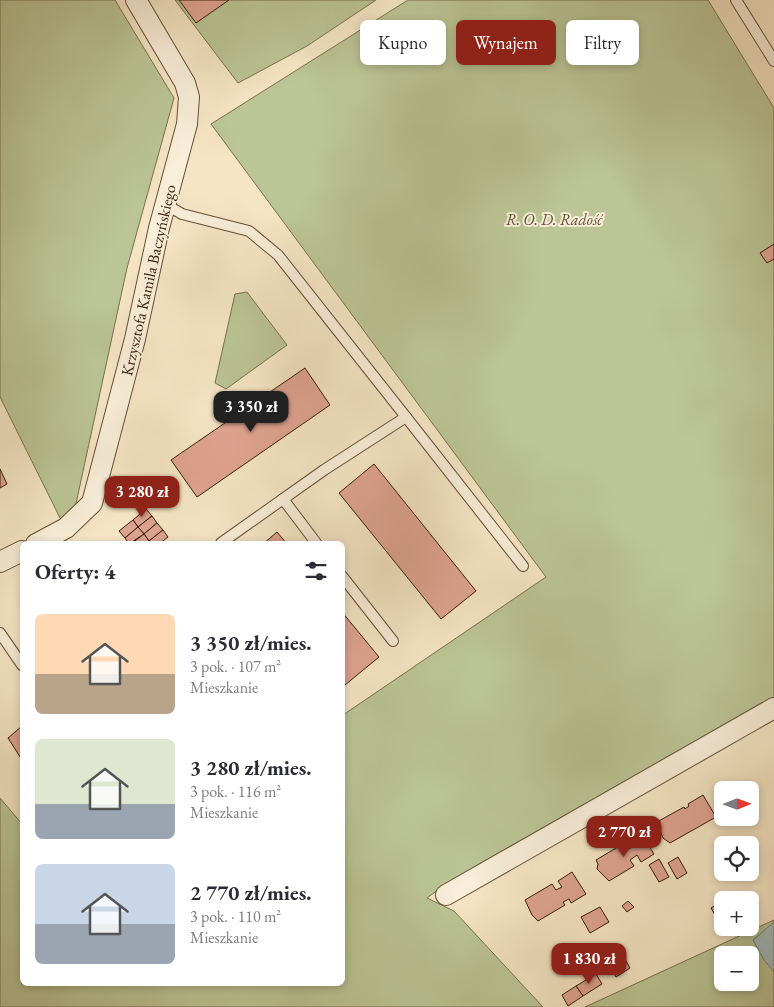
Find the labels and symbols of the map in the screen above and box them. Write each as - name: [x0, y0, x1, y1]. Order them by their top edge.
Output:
- street label: Krzysztofa Kamila Baczyńskiego: [116, 182, 181, 378]
- park label: R. O. D. Radość: [506, 209, 604, 230]
- pin: 3 350 zł: [199, 390, 303, 433]
- pin: 3 280 zł: [90, 476, 194, 518]
- north arrow: [714, 781, 759, 826]
- pin: 2 770 zł: [572, 816, 676, 858]
- pin: 1 830 zł: [537, 942, 641, 985]

